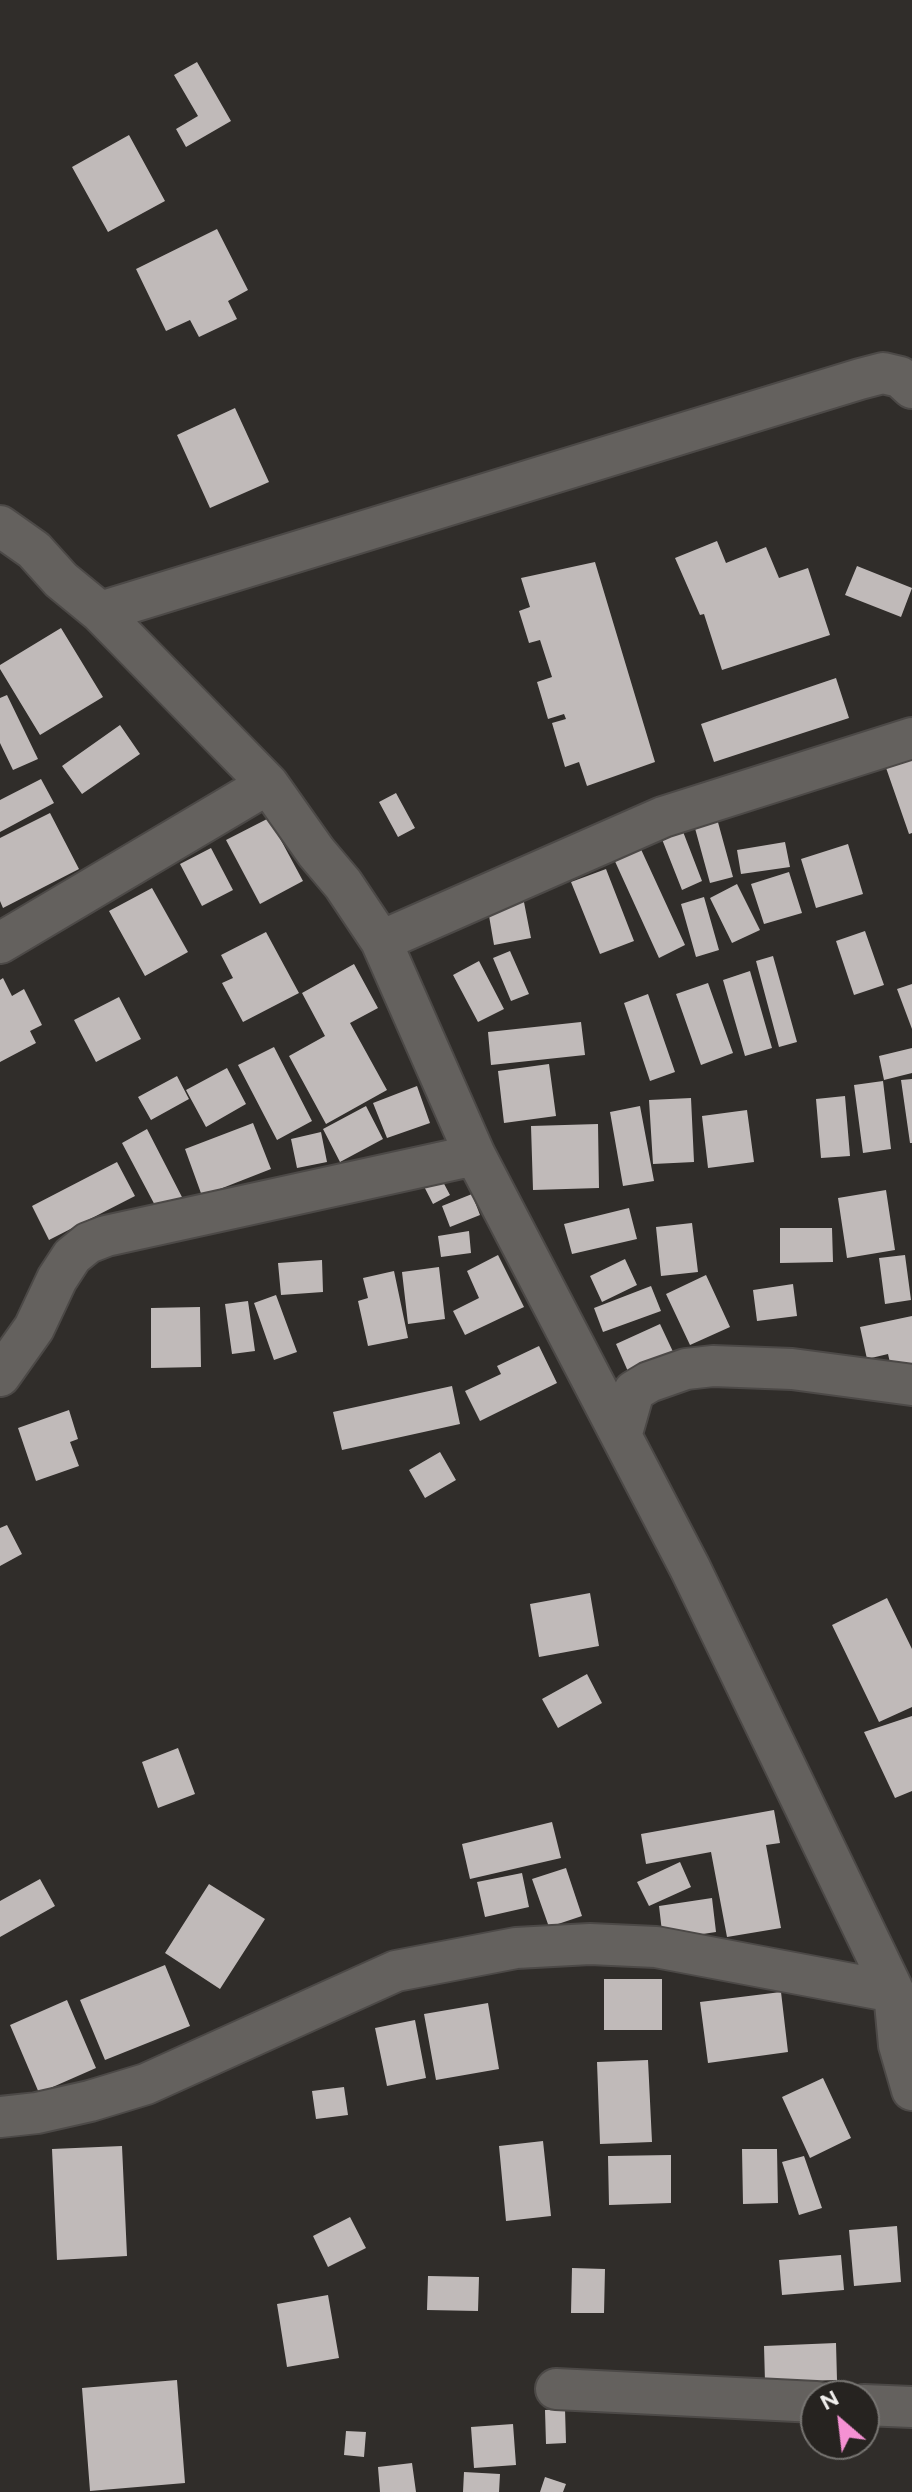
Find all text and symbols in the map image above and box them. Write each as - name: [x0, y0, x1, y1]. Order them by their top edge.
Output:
- north arrow: [800, 2380, 880, 2460]
- text: N: [816, 2384, 843, 2416]

